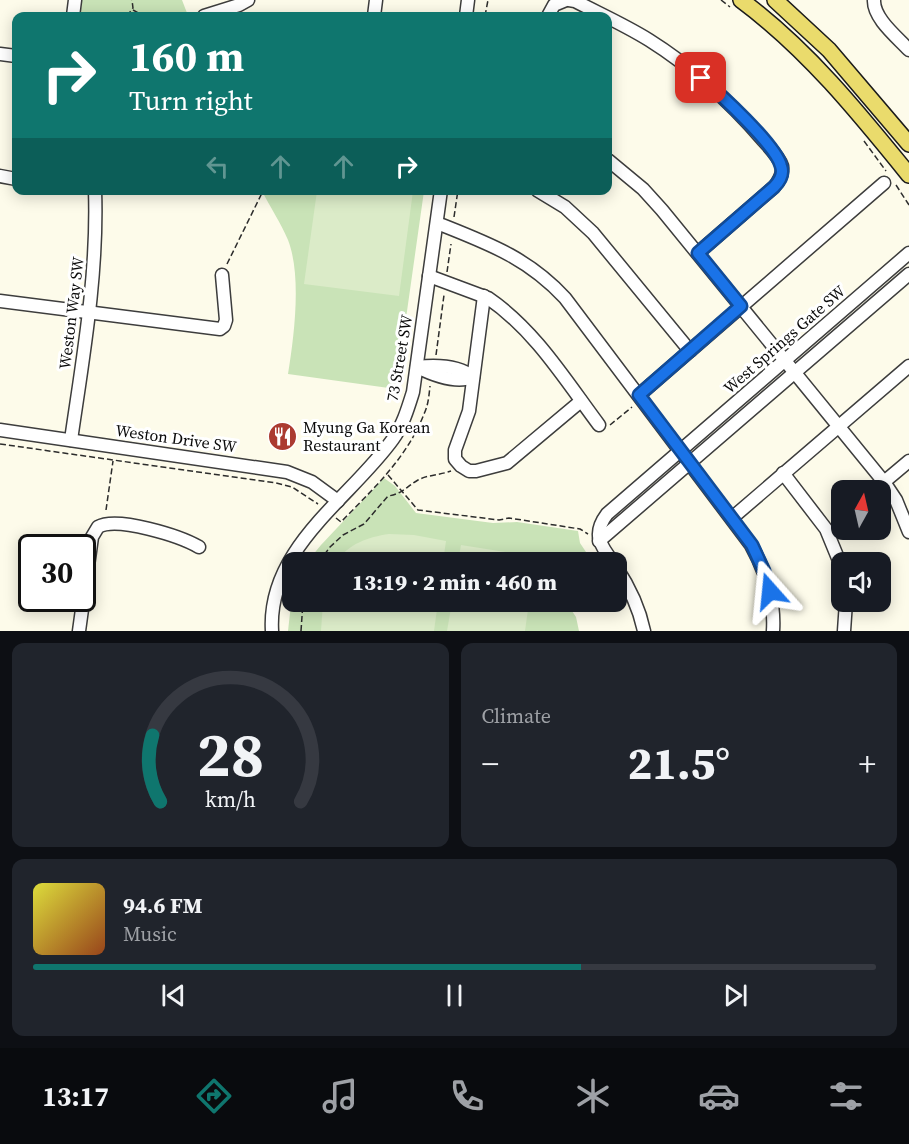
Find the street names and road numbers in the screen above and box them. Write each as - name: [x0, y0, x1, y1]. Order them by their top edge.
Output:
- street label: Weston Way SW: [53, 255, 89, 371]
- street label: West Springs Gate SW: [718, 279, 850, 398]
- street label: 73 Street SW: [381, 312, 418, 403]
- street label: Weston Drive SW: [114, 419, 239, 457]

